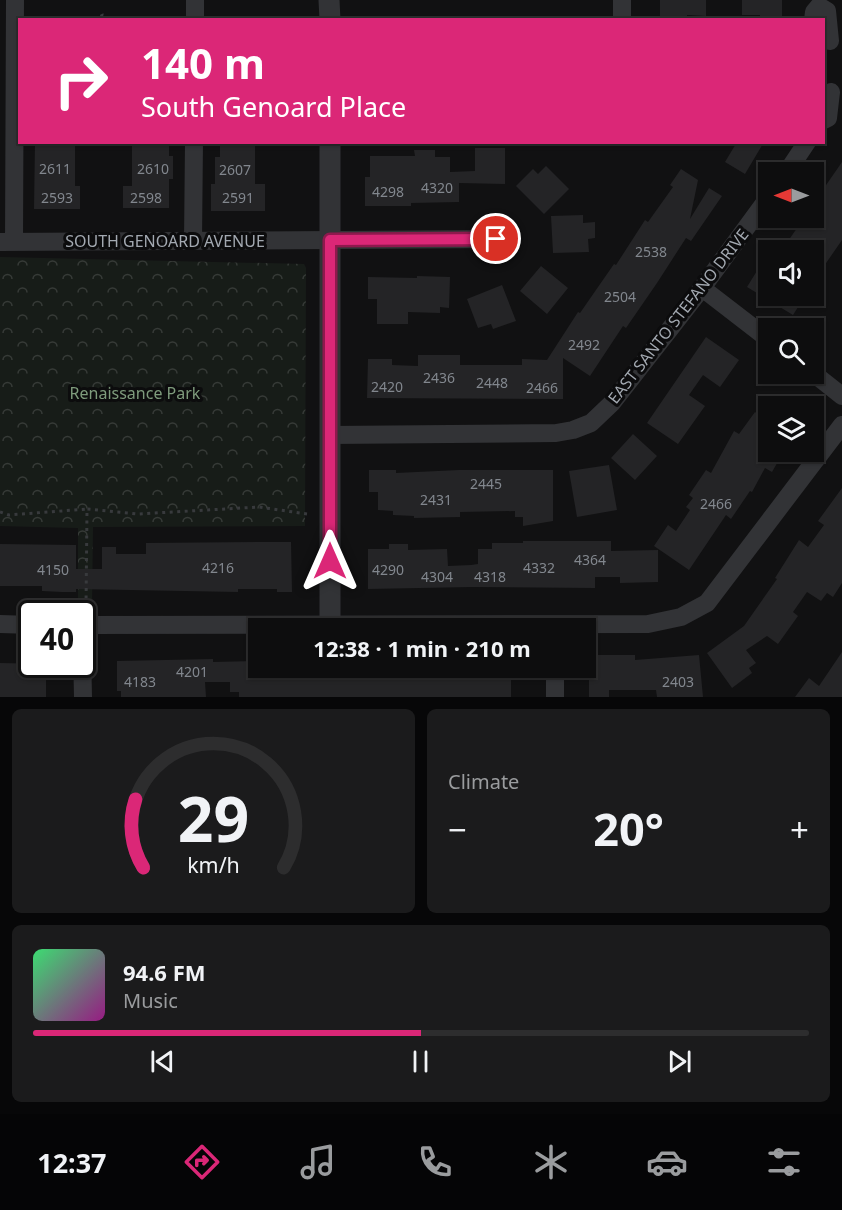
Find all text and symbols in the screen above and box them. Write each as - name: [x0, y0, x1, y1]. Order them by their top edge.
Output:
- text: 140 m: [141, 34, 265, 91]
- icon: right: [42, 42, 120, 120]
- text: South Genoard Place: [141, 88, 406, 125]
- house number: 2611: [39, 159, 71, 178]
- house number: 2610: [137, 159, 169, 178]
- house number: 2607: [219, 160, 251, 179]
- north arrow: [758, 162, 824, 228]
- map controls: [758, 162, 824, 462]
- house number: 4320: [421, 178, 453, 197]
- house number: 4298: [372, 182, 404, 201]
- house number: 2593: [41, 188, 73, 207]
- house number: 2598: [130, 188, 162, 207]
- house number: 2591: [222, 188, 254, 207]
- pin: [470, 213, 521, 264]
- icon: arrive: [479, 222, 512, 255]
- street label: EAST SANTO STEFANO DRIVE: [603, 224, 753, 408]
- street label: SOUTH GENOARD AVENUE: [65, 230, 265, 252]
- button: sound: [758, 240, 824, 306]
- house number: 2538: [635, 242, 667, 261]
- house number: 2504: [604, 287, 636, 306]
- button: search: [758, 318, 824, 384]
- house number: 2492: [568, 335, 600, 354]
- house number: 2436: [423, 368, 455, 387]
- house number: 2448: [476, 373, 508, 392]
- house number: 2420: [371, 377, 403, 396]
- house number: 2466: [526, 378, 558, 397]
- park label: Renaissance Park: [70, 382, 201, 404]
- button: layers: [758, 396, 824, 462]
- house number: 2445: [470, 474, 502, 493]
- house number: 2431: [420, 490, 452, 509]
- house number: 2466: [700, 494, 732, 513]
- position arrow: [298, 529, 362, 593]
- house number: 4364: [574, 550, 606, 569]
- house number: 4216: [202, 558, 234, 577]
- house number: 4332: [523, 558, 555, 577]
- house number: 4150: [37, 560, 69, 579]
- house number: 4290: [372, 560, 404, 579]
- house number: 4304: [421, 567, 453, 586]
- house number: 4318: [474, 567, 506, 586]
- speed limit sign: 40: [18, 600, 96, 678]
- text: 12:38 · 1 min · 210 m: [313, 633, 531, 663]
- house number: 4201: [176, 662, 208, 681]
- house number: 4183: [124, 672, 156, 691]
- house number: 2403: [662, 672, 694, 691]
- text: Climate: [448, 768, 519, 795]
- text: 29: [178, 775, 249, 860]
- text: 20°: [593, 798, 664, 859]
- text: −: [448, 807, 467, 852]
- text: +: [790, 807, 809, 852]
- text: km/h: [187, 850, 240, 879]
- text: 94.6 FM: [123, 957, 205, 987]
- text: Music: [123, 987, 178, 1014]
- icon: previous: [146, 1045, 179, 1078]
- icon: pause: [404, 1045, 437, 1078]
- icon: next: [663, 1045, 696, 1078]
- icon: directions: [181, 1141, 223, 1183]
- icon: music: [297, 1141, 339, 1183]
- icon: phone: [414, 1141, 456, 1183]
- icon: climate: [530, 1141, 572, 1183]
- icon: car: [646, 1141, 688, 1183]
- icon: filters: [763, 1141, 805, 1183]
- text: 12:37: [37, 1144, 107, 1181]

